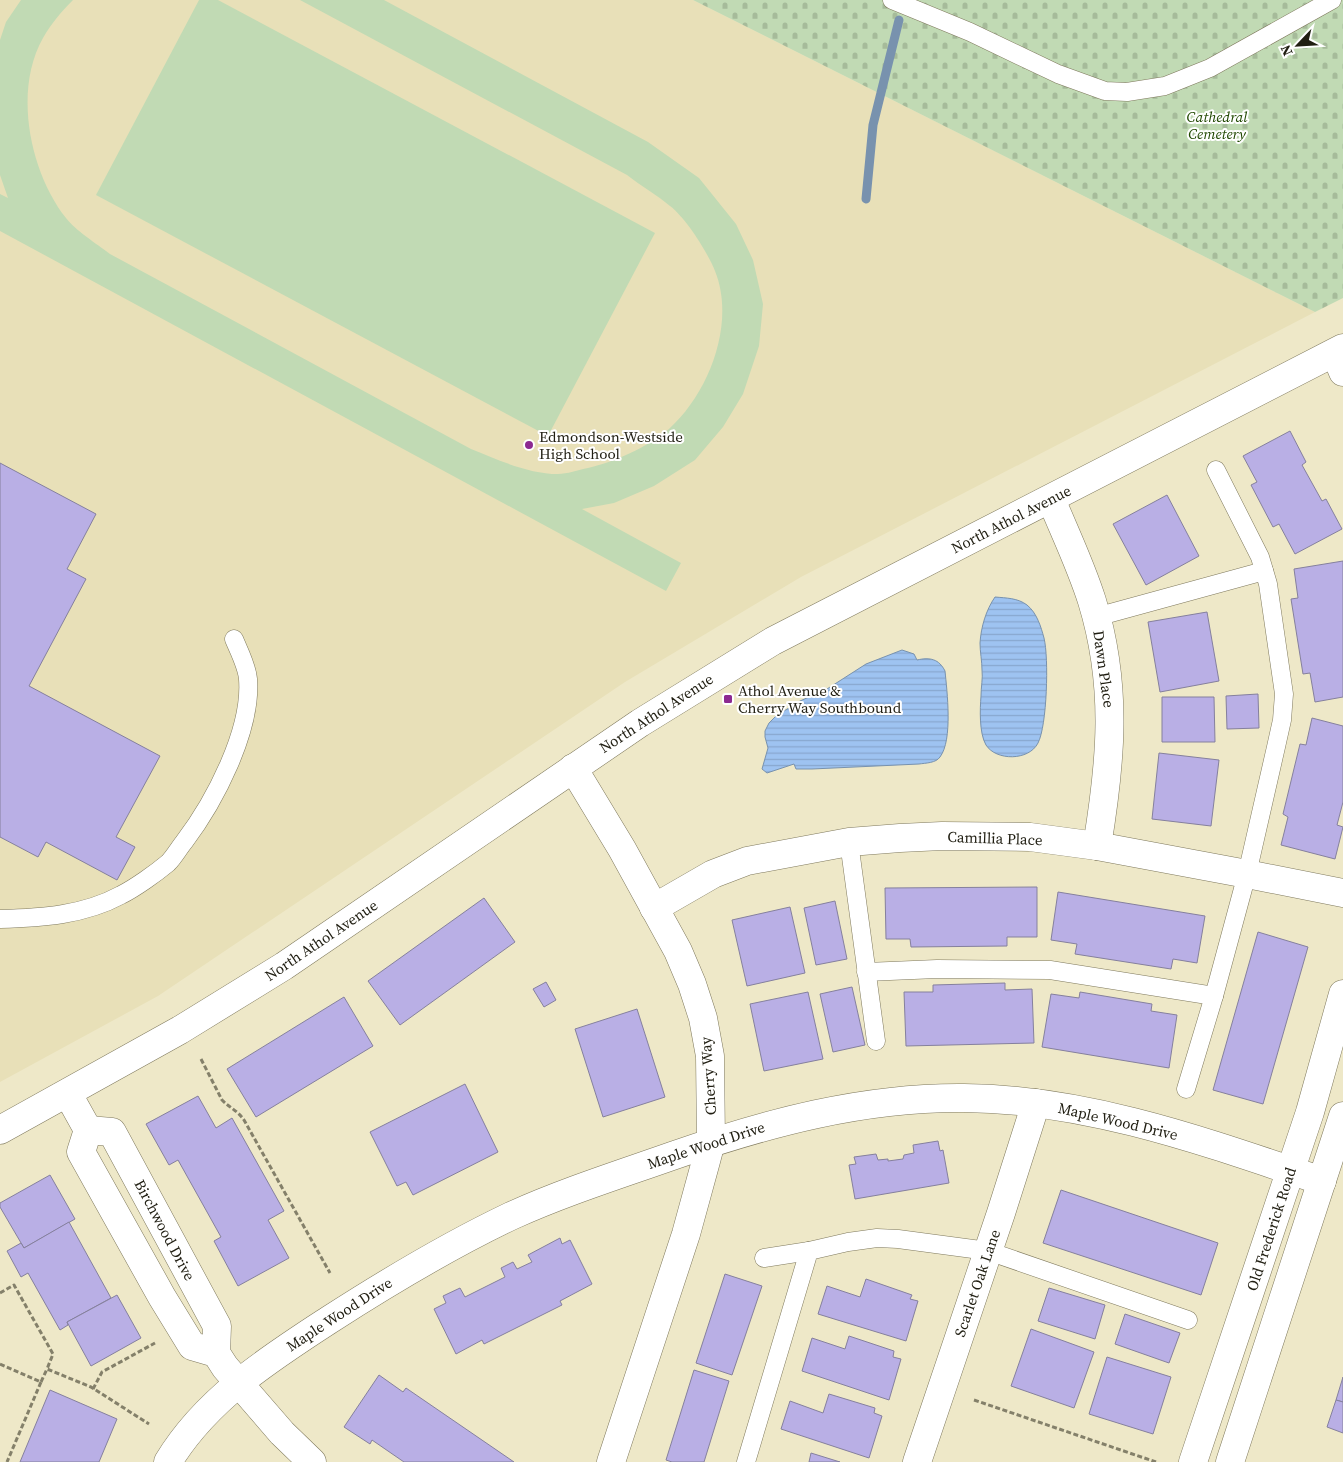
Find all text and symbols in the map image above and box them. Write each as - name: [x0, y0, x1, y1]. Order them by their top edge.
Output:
- north arrow: [1273, 20, 1323, 70]
- text: N: [1275, 42, 1297, 59]
- park label: Cathedral Cemetery: [1187, 106, 1248, 144]
- place label: Edmondson-Westside High School: [539, 426, 683, 464]
- marker: Edmondson-Westside High School: [523, 439, 535, 451]
- street label: North Athol Avenue: [947, 480, 1075, 558]
- street label: Dawn Place: [1088, 629, 1120, 709]
- street label: North Athol Avenue: [595, 668, 717, 758]
- place label: Athol Avenue & Cherry Way Southbound: [738, 680, 902, 718]
- marker: Athol Avenue & Cherry Way Southbound: [722, 693, 734, 705]
- street label: Camillia Place: [947, 826, 1043, 850]
- street label: North Athol Avenue: [260, 894, 382, 986]
- street label: Cherry Way: [695, 1036, 721, 1116]
- street label: Maple Wood Drive: [1056, 1097, 1180, 1145]
- street label: Maple Wood Drive: [645, 1116, 768, 1174]
- street label: Old Frederick Road: [1241, 1164, 1301, 1294]
- street label: Birchwood Drive: [130, 1176, 201, 1285]
- street label: Scarlet Oak Lane: [949, 1226, 1005, 1340]
- street label: Maple Wood Drive: [282, 1272, 396, 1356]

